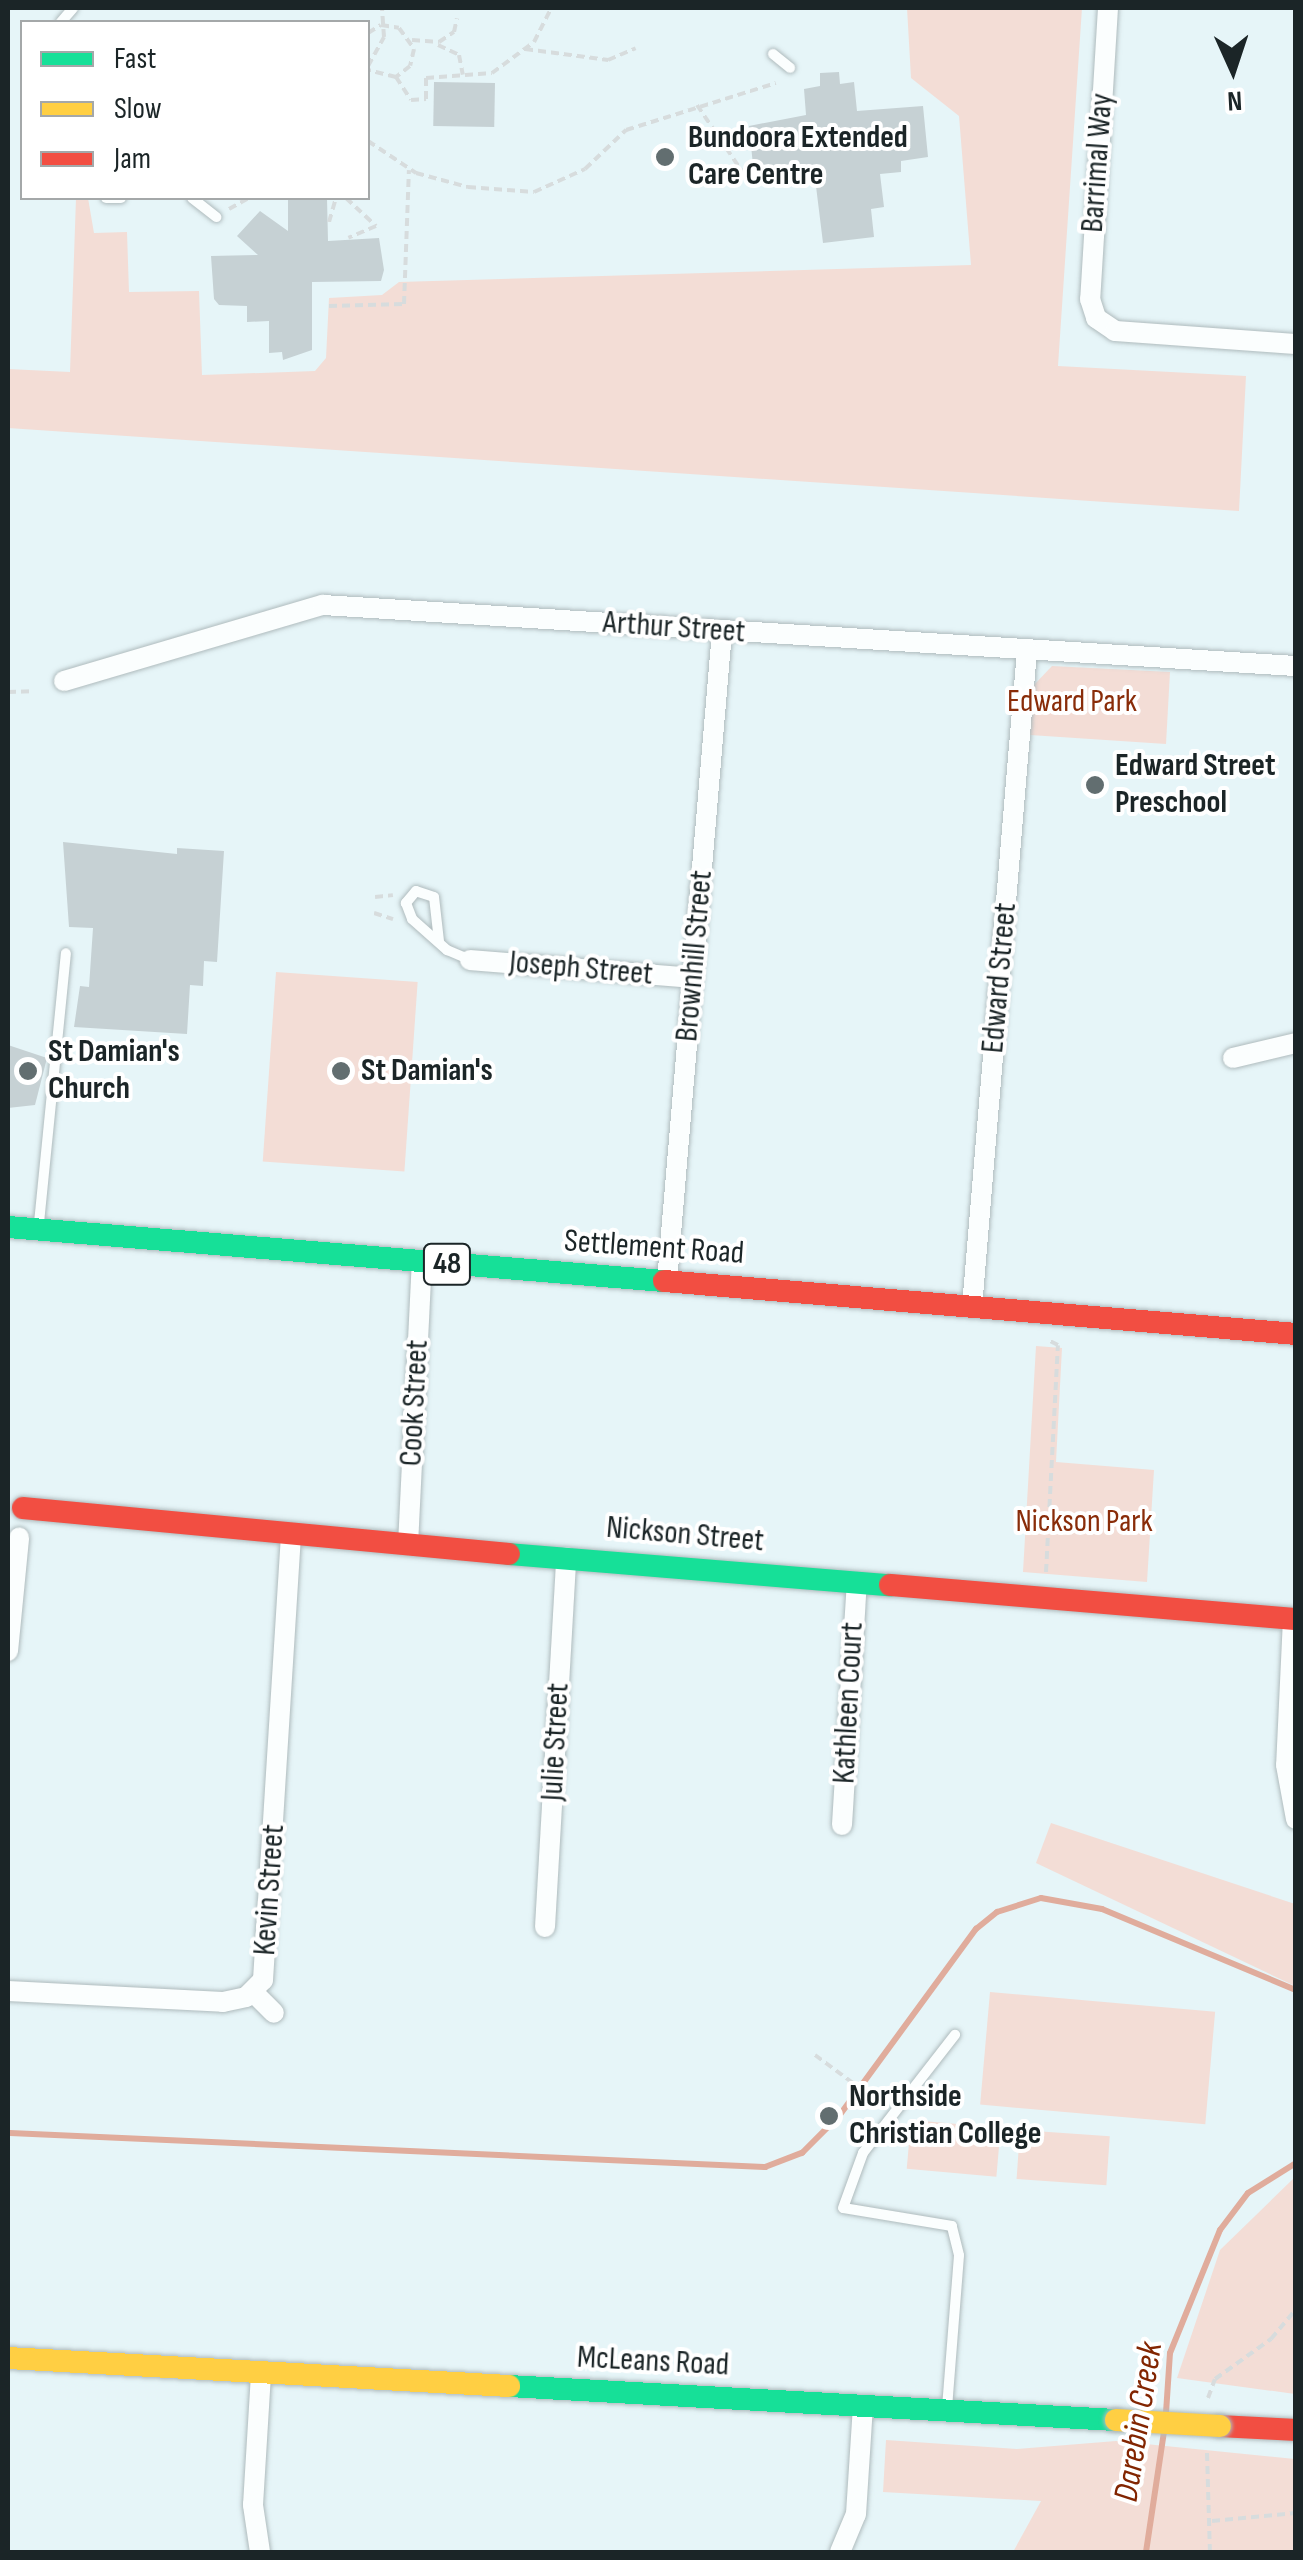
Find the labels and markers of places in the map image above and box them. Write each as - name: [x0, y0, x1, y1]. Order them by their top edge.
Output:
- place label: Bundoora Extended Care Centre: [688, 120, 908, 195]
- marker: Bundoora Extended Care Centre: [652, 144, 678, 170]
- place label: Edward Street Preschool: [1115, 748, 1276, 823]
- marker: Edward Street Preschool: [1084, 774, 1106, 796]
- place label: St Damian's Church: [48, 1034, 180, 1109]
- place label: St Damian's: [361, 1052, 493, 1090]
- marker: St Damian's Church: [17, 1060, 39, 1082]
- marker: St Damian's: [330, 1060, 352, 1082]
- place label: Northside Christian College: [849, 2079, 1041, 2154]
- marker: Northside Christian College: [818, 2105, 840, 2127]

